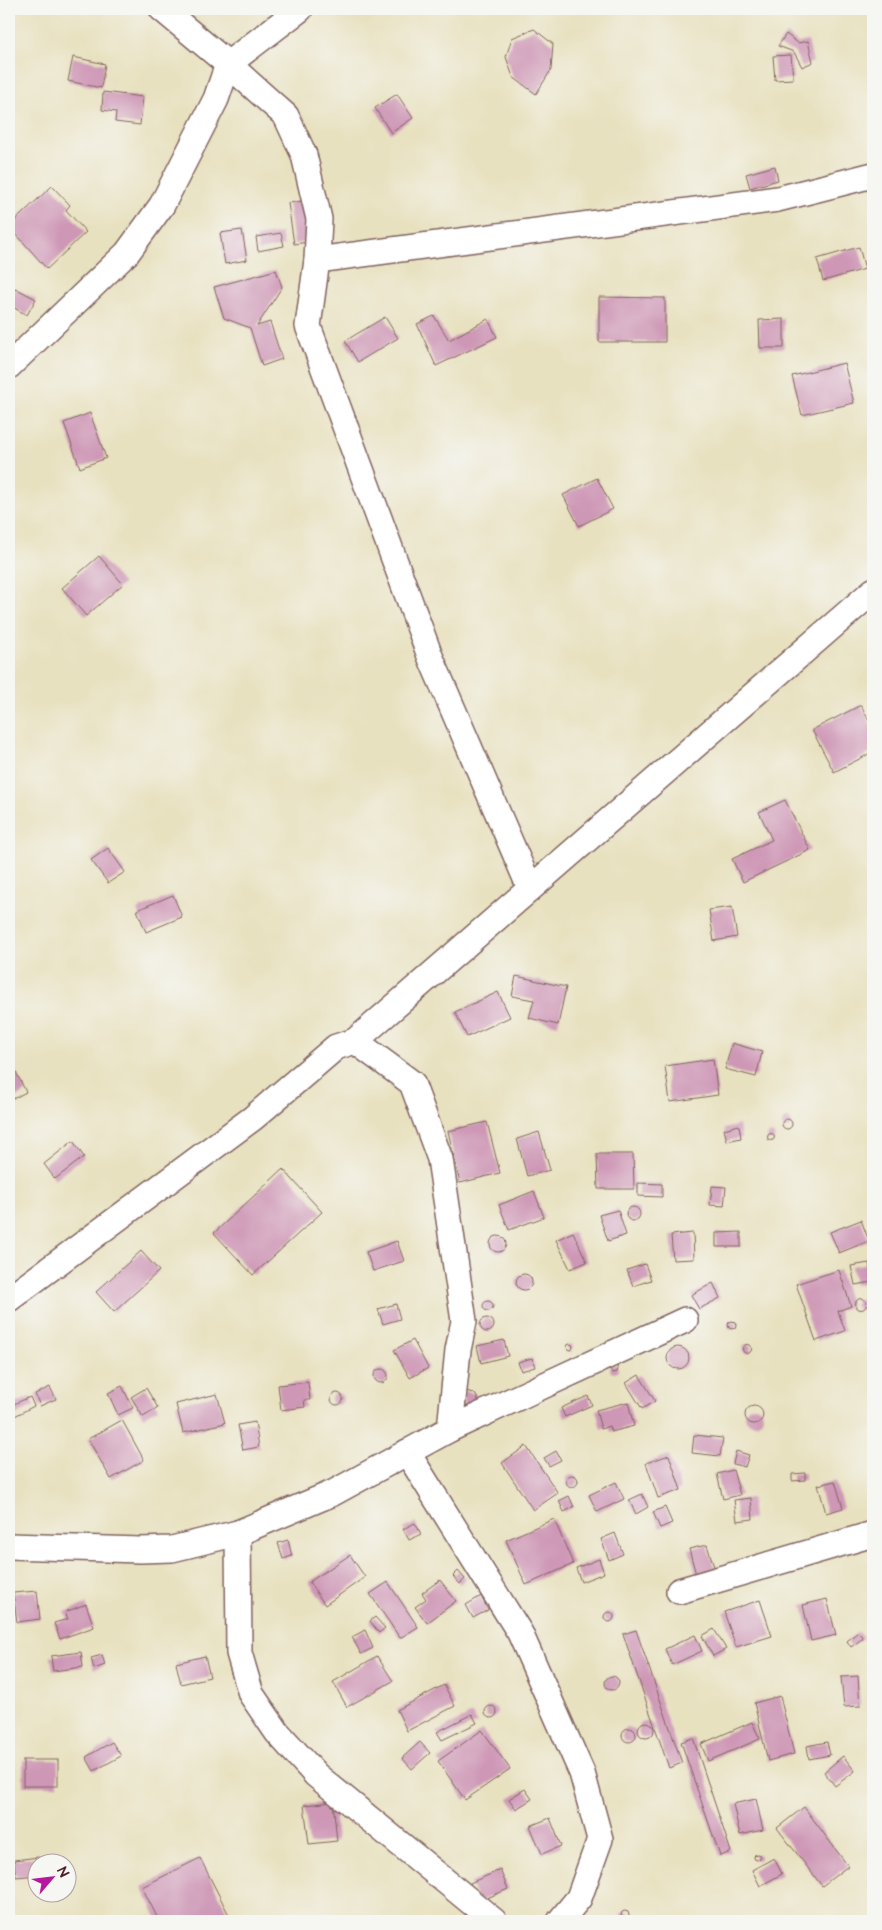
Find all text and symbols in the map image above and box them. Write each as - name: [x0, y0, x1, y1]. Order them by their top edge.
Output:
- north arrow: [28, 1852, 78, 1902]
- text: N: [52, 1864, 74, 1881]

